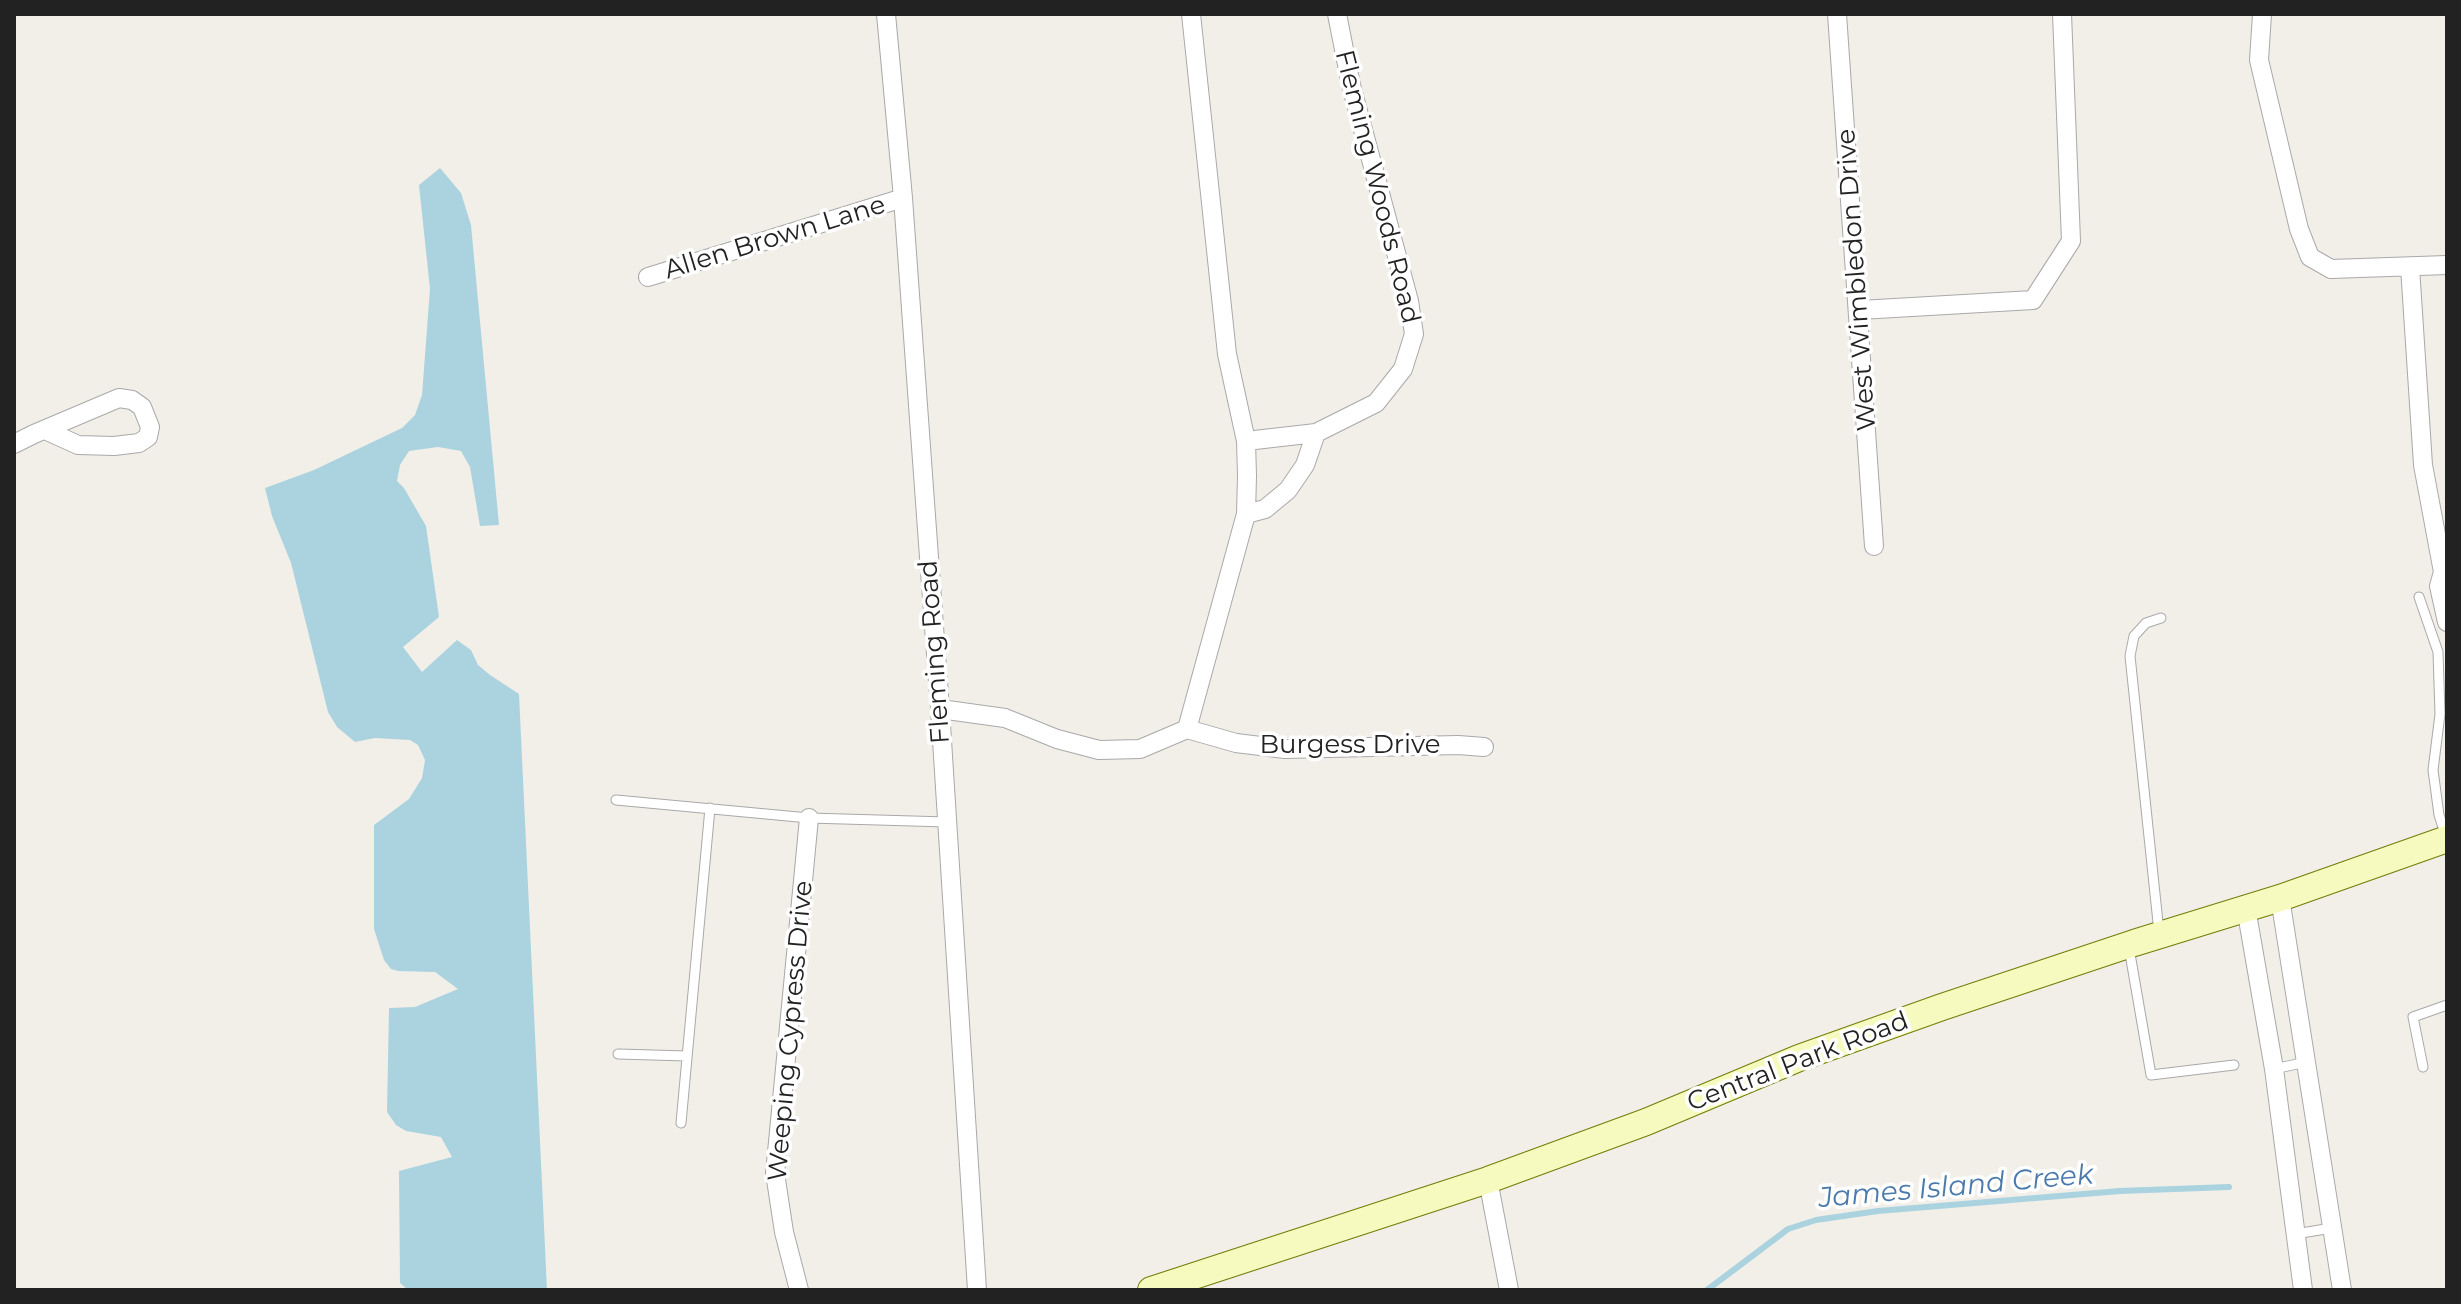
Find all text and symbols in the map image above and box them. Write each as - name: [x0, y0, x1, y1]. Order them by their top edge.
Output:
- street label: Fleming Woods Road: [1328, 47, 1426, 327]
- street label: West Wimbledon Drive: [1831, 128, 1883, 432]
- street label: Allen Brown Lane: [661, 190, 889, 286]
- street label: Fleming Road: [913, 559, 957, 745]
- street label: Burgess Drive: [1260, 729, 1440, 761]
- street label: Weeping Cypress Drive: [762, 879, 820, 1183]
- street label: Central Park Road: [1683, 1005, 1913, 1119]
- water label: James Island Creek: [1817, 1158, 2095, 1216]

